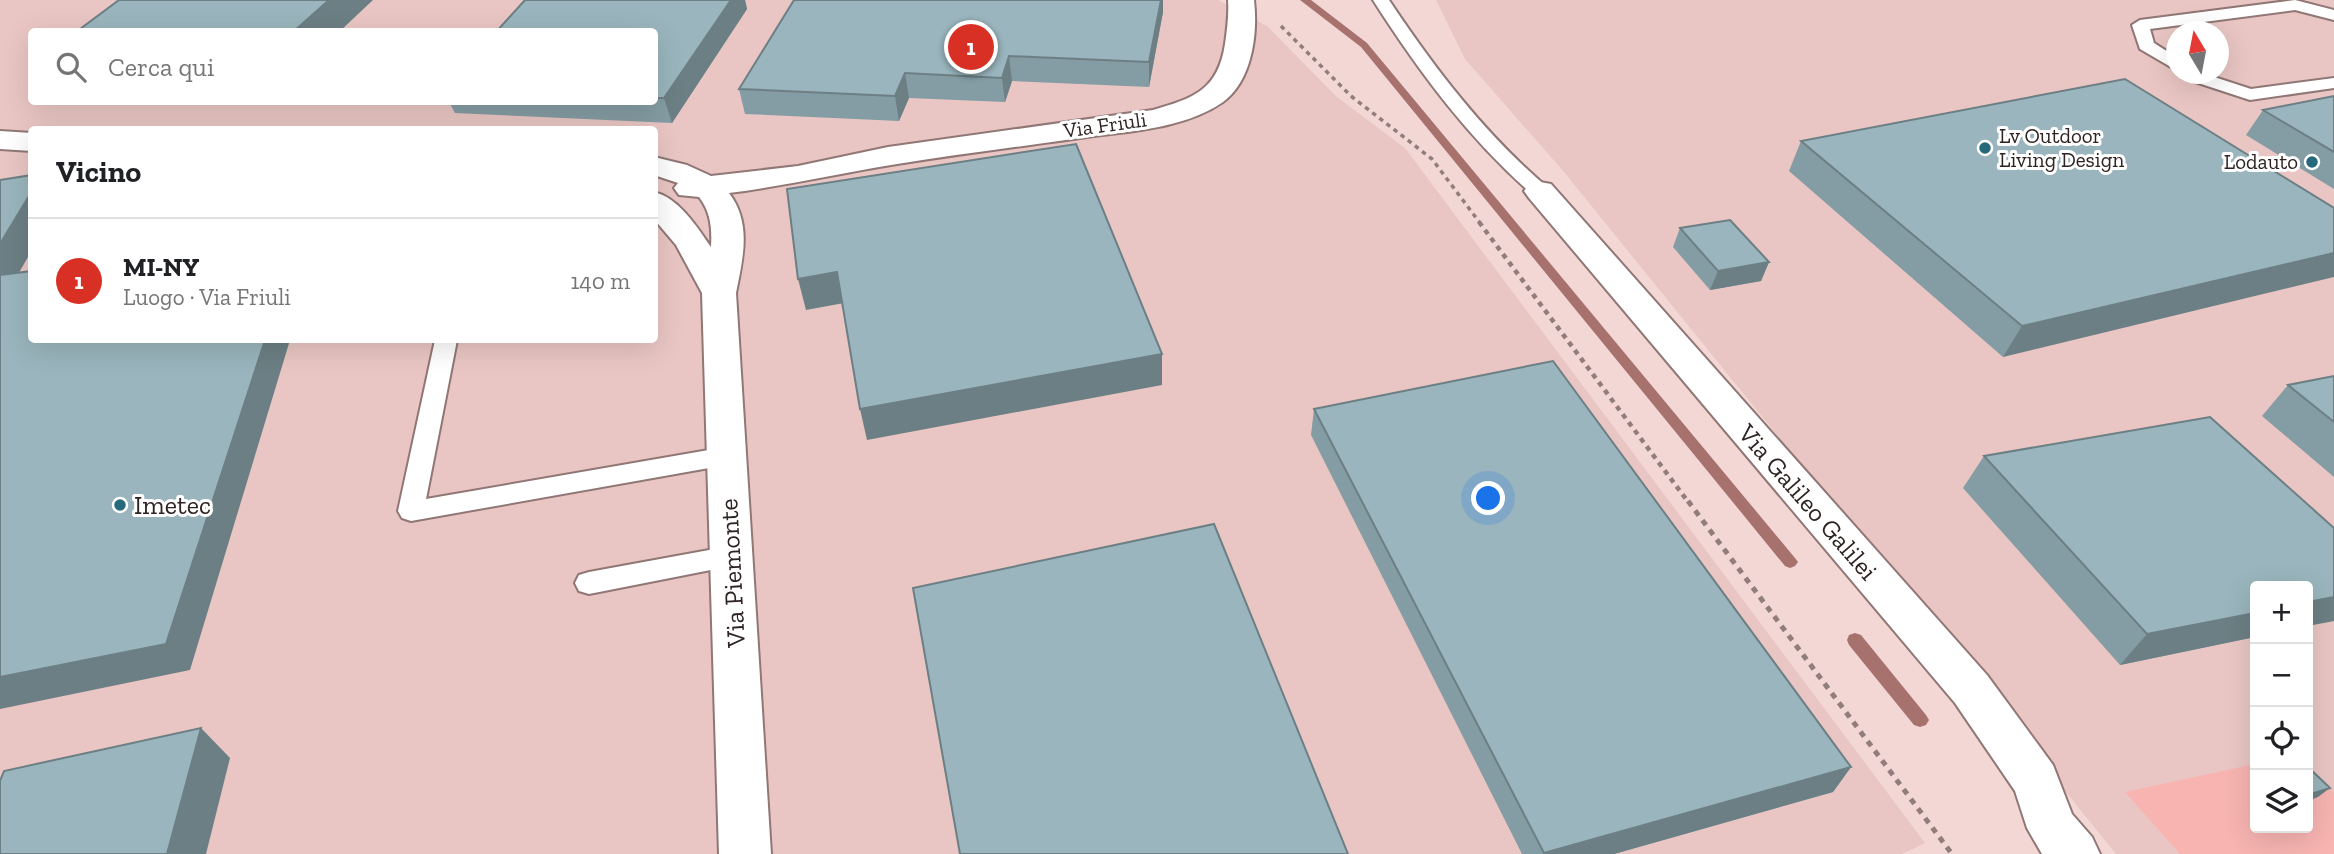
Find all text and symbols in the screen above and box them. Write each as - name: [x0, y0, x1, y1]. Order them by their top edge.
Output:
- pin: 1: [948, 21, 994, 73]
- north arrow: [2166, 21, 2229, 84]
- search box: [28, 28, 658, 105]
- icon: search: [52, 48, 90, 86]
- text: Cerca qui: [108, 51, 214, 83]
- street label: Via Friuli: [1061, 106, 1148, 143]
- place label: Lv Outdoor Living Design: [1999, 123, 2124, 172]
- marker: Lv Outdoor Living Design: [1977, 140, 1993, 156]
- place label: Lodauto: [2224, 149, 2298, 174]
- text: Vicino: [56, 154, 141, 190]
- marker: Lodauto: [2304, 154, 2320, 170]
- text: MI-NY: [123, 251, 199, 283]
- text: 1: [74, 267, 84, 295]
- text: 140 m: [570, 267, 630, 295]
- text: Luogo · Via Friuli: [123, 283, 291, 311]
- street label: Via Galileo Galilei: [1731, 417, 1884, 587]
- your location: [1471, 481, 1505, 515]
- place label: Imetec: [134, 489, 211, 521]
- marker: Imetec: [112, 497, 128, 513]
- street label: Via Piemonte: [712, 498, 752, 649]
- map controls: [2250, 581, 2313, 833]
- button: +: [2250, 581, 2313, 644]
- button: −: [2250, 644, 2313, 707]
- button: locate: [2250, 707, 2313, 770]
- button: layers: [2250, 770, 2313, 833]

